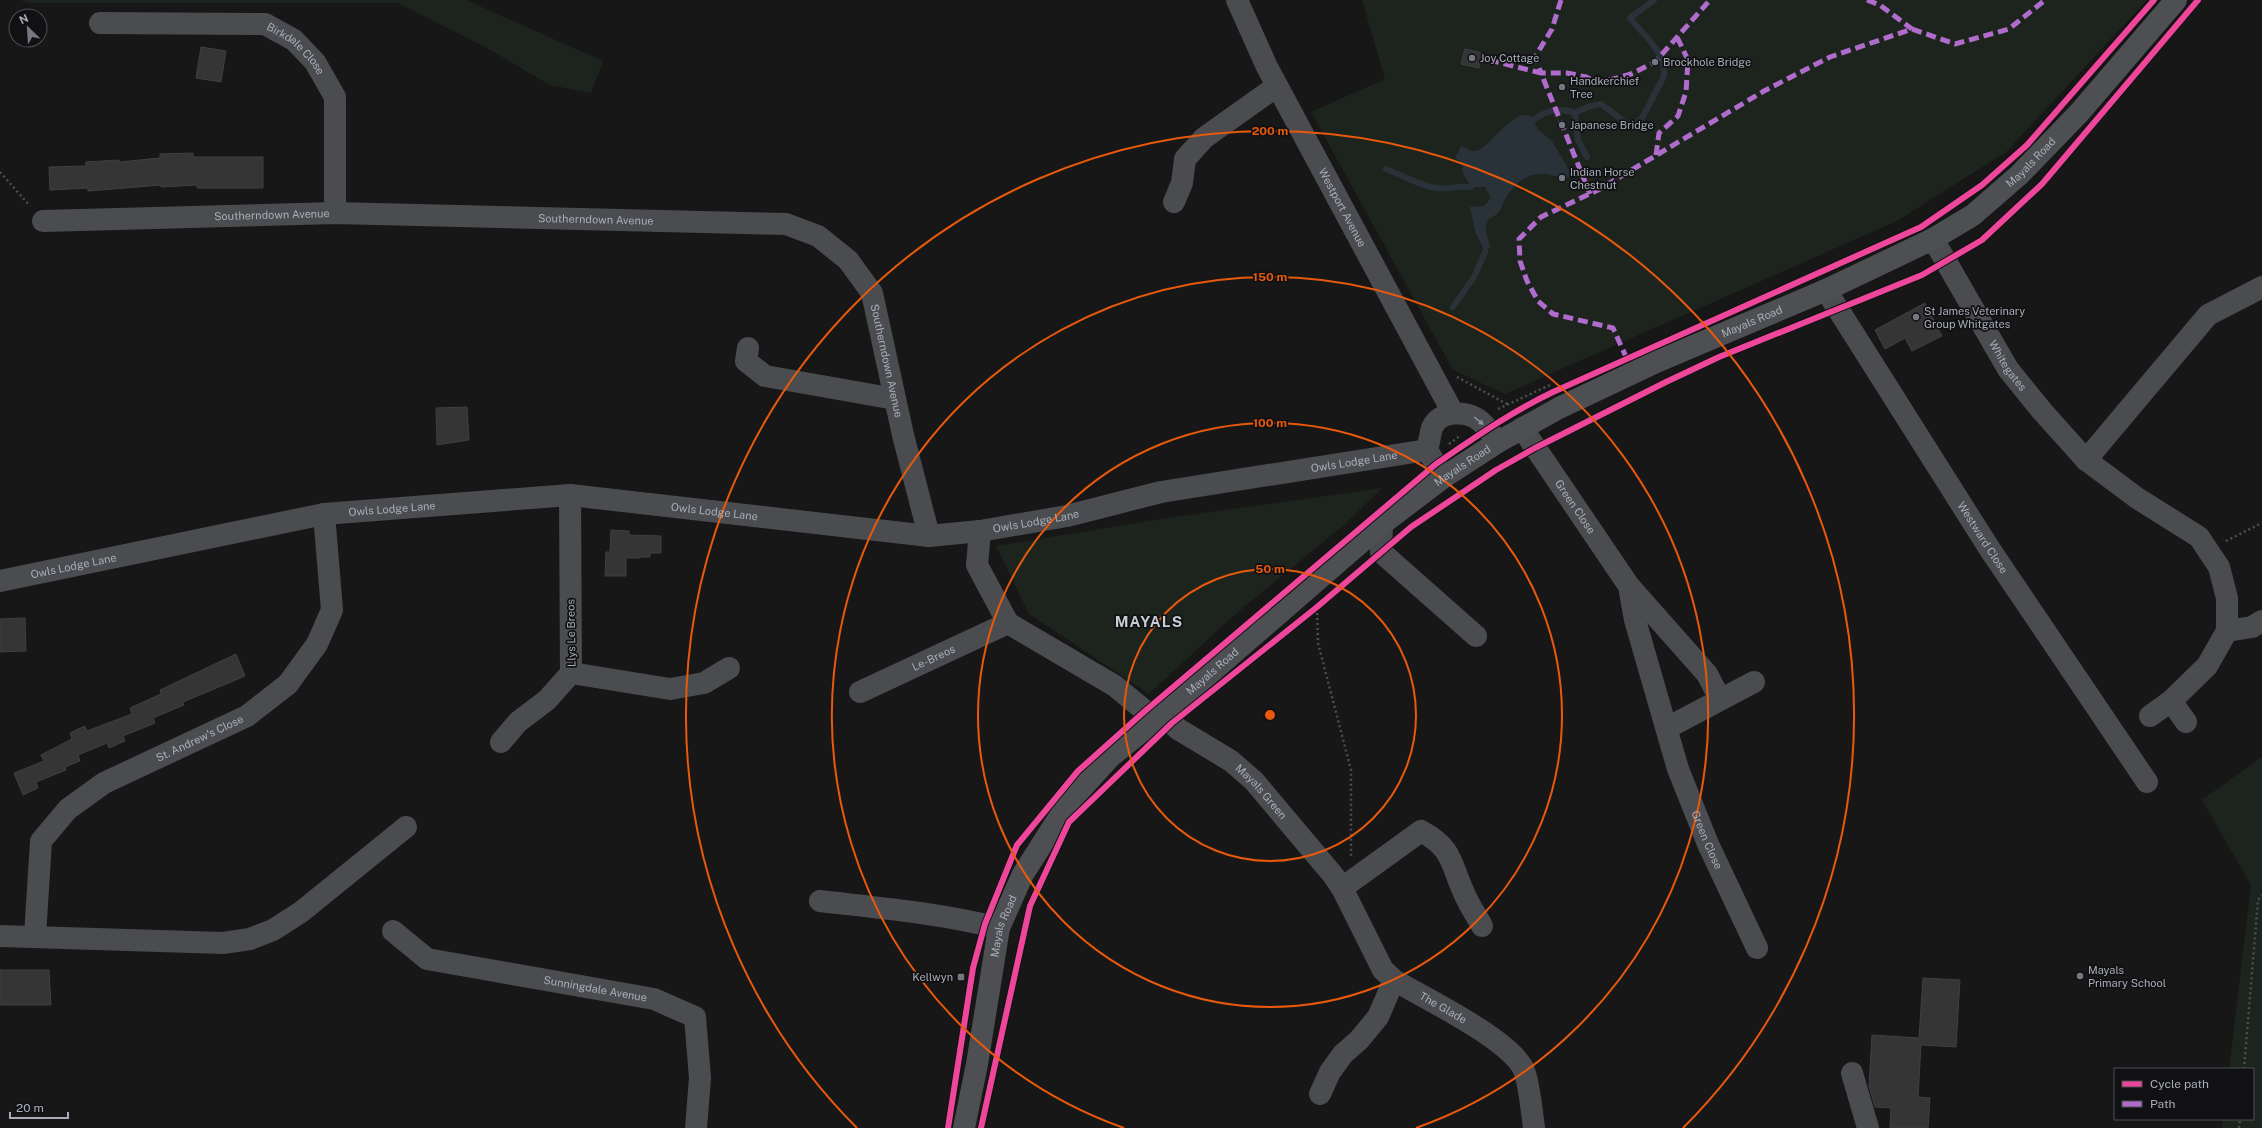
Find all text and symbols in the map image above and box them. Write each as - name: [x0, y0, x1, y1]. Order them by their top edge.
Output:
- north arrow: [8, 8, 48, 48]
- text: N: [17, 12, 30, 26]
- street label: Birkdale Close: [265, 20, 327, 77]
- place label: Joy Cottage: [1480, 52, 1539, 64]
- marker: Joy Cottage: [1467, 53, 1477, 63]
- place label: Brockhole Bridge: [1663, 56, 1751, 68]
- marker: Brockhole Bridge: [1650, 57, 1660, 67]
- place label: Handkerchief Tree: [1570, 75, 1640, 100]
- marker: Handkerchief Tree: [1557, 82, 1567, 92]
- place label: Japanese Bridge: [1570, 119, 1654, 131]
- marker: Japanese Bridge: [1557, 120, 1567, 130]
- text: 200 m: [1252, 124, 1288, 138]
- street label: Mayals Road: [2004, 135, 2058, 190]
- street label: Westport Avenue: [1317, 166, 1369, 249]
- place label: Indian Horse Chestnut: [1570, 166, 1635, 191]
- marker: Indian Horse Chestnut: [1557, 173, 1567, 183]
- street label: Southerndown Avenue: [214, 207, 330, 222]
- street label: Southerndown Avenue: [538, 212, 654, 227]
- text: 150 m: [1253, 270, 1287, 284]
- street label: Southerndown Avenue: [869, 303, 905, 419]
- street label: Mayals Road: [1720, 303, 1784, 340]
- place label: St James Veterinary Group Whitgates: [1924, 305, 2025, 330]
- marker: St James Veterinary Group Whitgates: [1911, 312, 1921, 322]
- street label: Whitegates: [1987, 338, 2029, 393]
- text: 100 m: [1253, 416, 1287, 430]
- one-way arrow: [1473, 417, 1484, 426]
- street label: Mayals Road: [1432, 443, 1493, 488]
- street label: Owls Lodge Lane: [1310, 449, 1398, 474]
- street label: Green Close: [1553, 477, 1598, 536]
- street label: Owls Lodge Lane: [348, 499, 436, 518]
- street label: Westward Close: [1955, 500, 2010, 575]
- street label: Owls Lodge Lane: [670, 501, 759, 522]
- street label: Owls Lodge Lane: [992, 507, 1080, 535]
- street label: Owls Lodge Lane: [29, 551, 117, 581]
- text: 50 m: [1255, 562, 1285, 576]
- street label: Llys Le Breos: [564, 598, 578, 667]
- district label: MAYALS: [1115, 613, 1183, 630]
- street label: Le-Breos: [910, 642, 957, 673]
- street label: Mayals Road: [1184, 645, 1241, 697]
- centre of rings: [1263, 708, 1277, 722]
- street label: St. Andrew's Close: [154, 713, 245, 764]
- street label: Mayals Green: [1233, 762, 1289, 821]
- street label: Green Close: [1689, 809, 1725, 871]
- street label: Mayals Road: [988, 893, 1019, 958]
- place label: Mayals Primary School: [2088, 964, 2166, 989]
- place label: Kellwyn: [912, 971, 953, 983]
- marker: Mayals Primary School: [2075, 971, 2085, 981]
- marker: Kellwyn: [956, 972, 966, 982]
- street label: Sunningdale Avenue: [543, 974, 648, 1004]
- street label: The Glade: [1418, 990, 1469, 1026]
- legend: [2114, 1068, 2254, 1120]
- text: Cycle path: [2150, 1077, 2209, 1091]
- scale bar: [10, 1094, 68, 1120]
- text: Path: [2150, 1097, 2176, 1111]
- text: 20 m: [16, 1101, 44, 1115]

